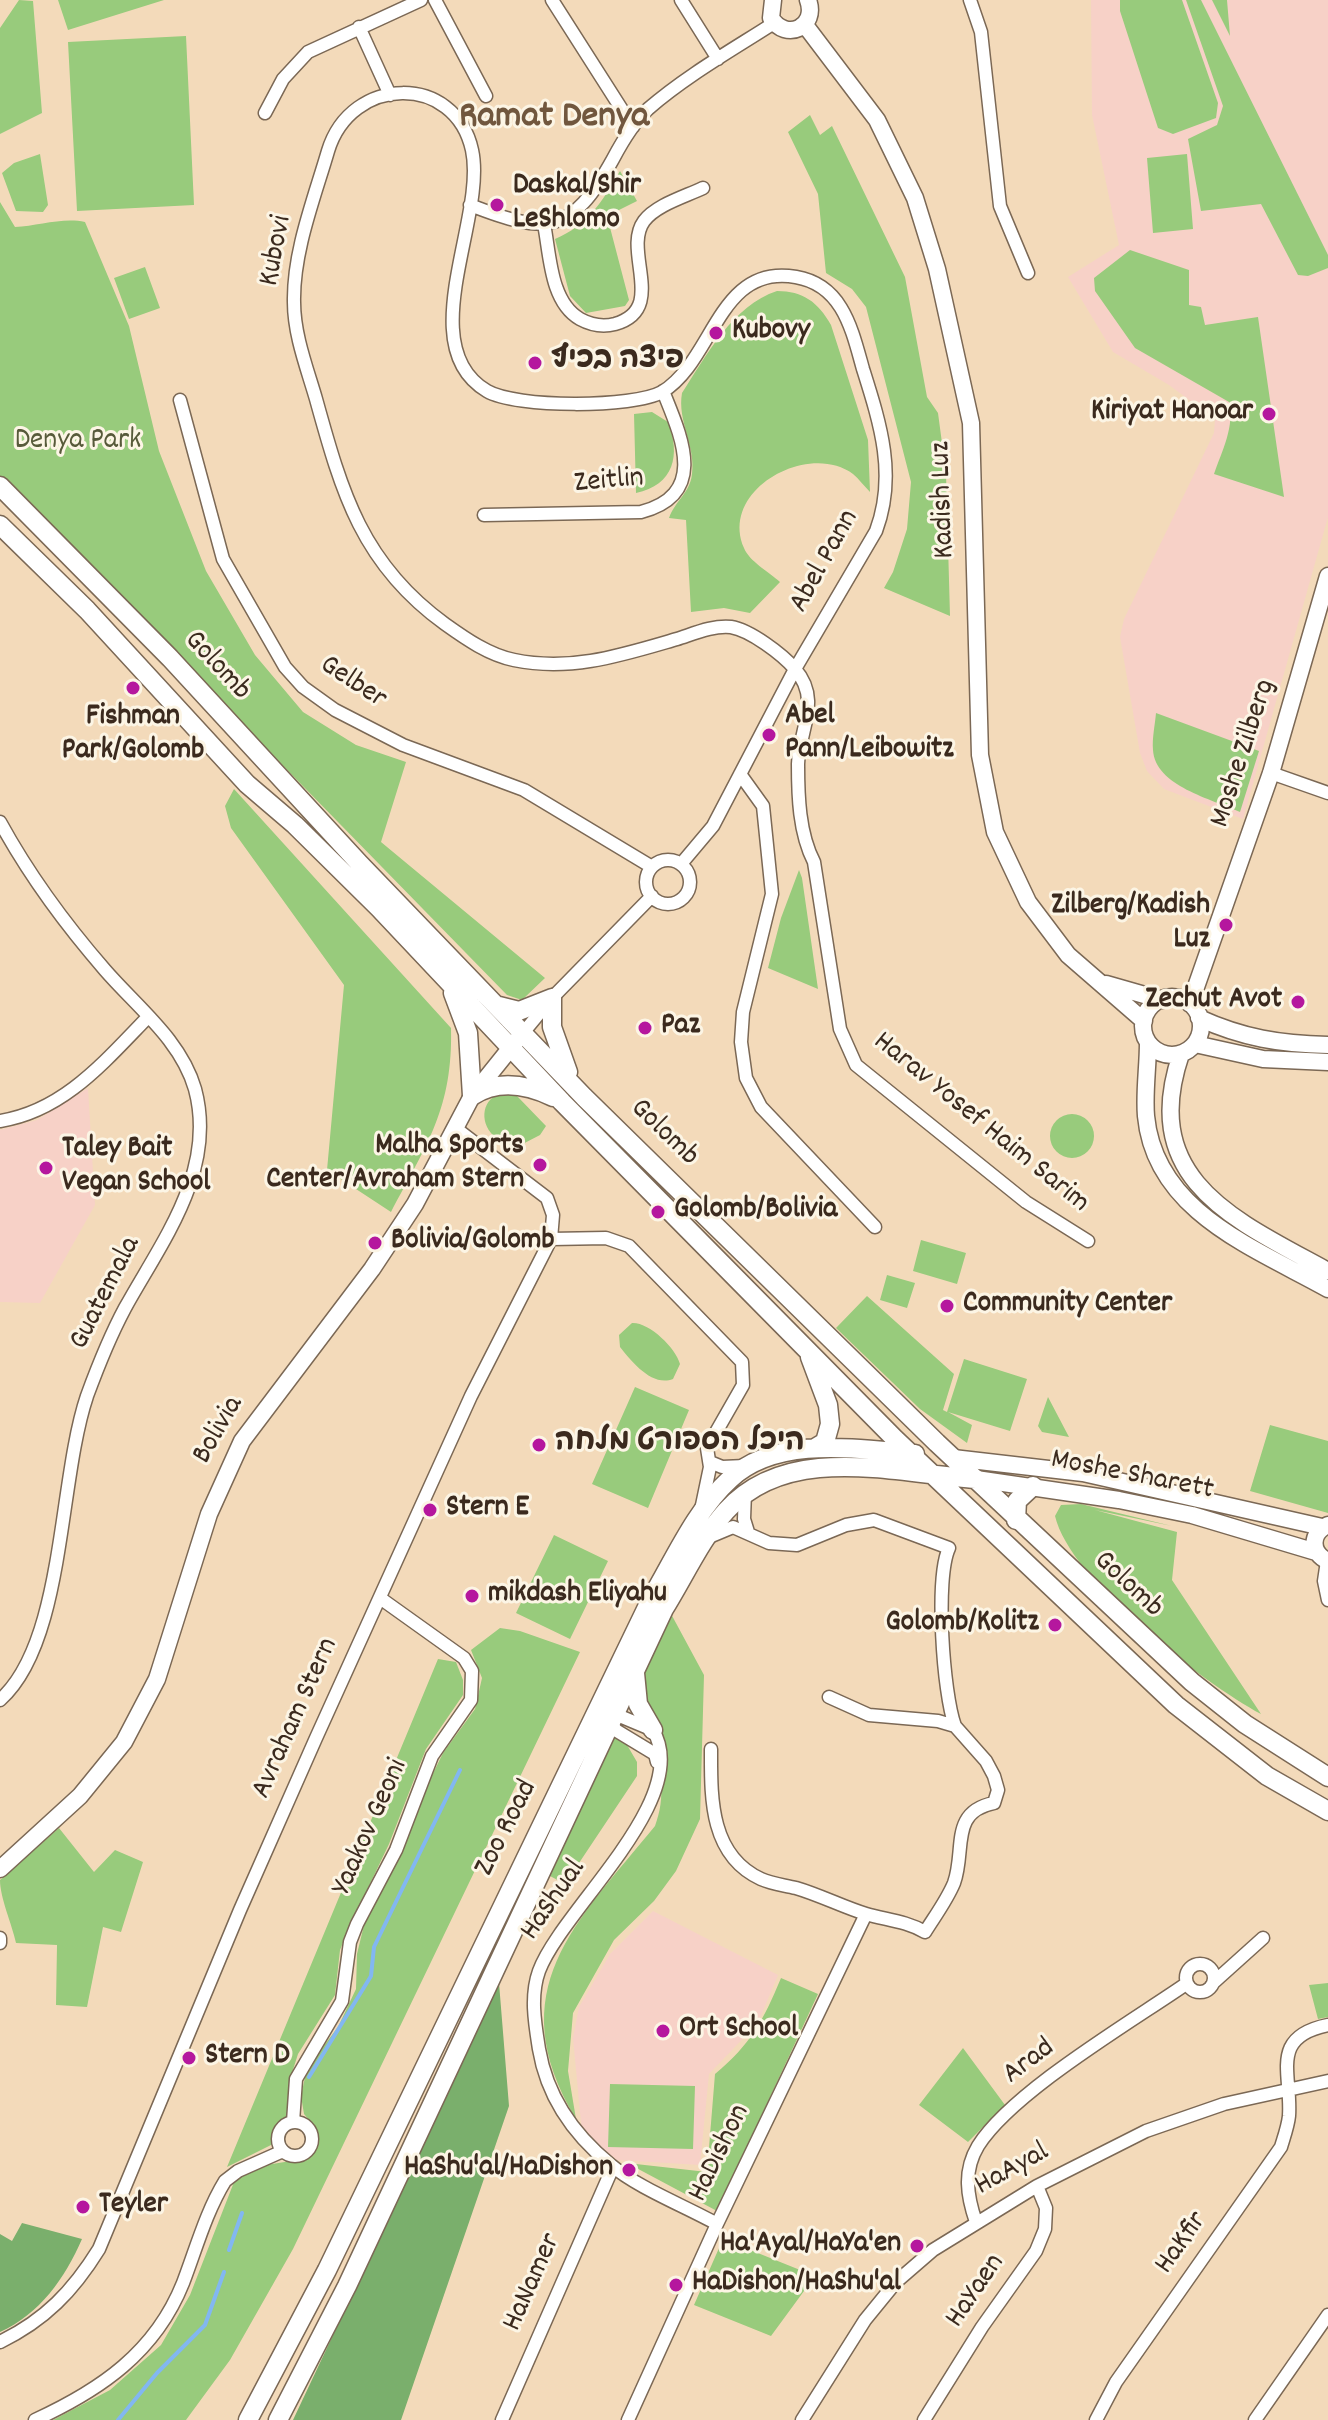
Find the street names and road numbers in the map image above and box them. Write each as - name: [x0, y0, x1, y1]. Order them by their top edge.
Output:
- street label: Kubovi: [254, 213, 302, 289]
- street label: Kadish Luz: [925, 441, 965, 559]
- street label: Zeitlin: [573, 462, 645, 504]
- street label: Abel Pann: [783, 504, 869, 620]
- street label: Golomb: [175, 625, 257, 709]
- street label: Gelber: [312, 649, 392, 719]
- street label: Moshe Zilberg: [1204, 675, 1286, 833]
- street label: Harav Yosef Haim Sarim: [864, 1026, 1096, 1222]
- street label: Golomb: [621, 1092, 705, 1176]
- street label: Guatemala: [63, 1231, 151, 1357]
- street label: Bolivia: [186, 1391, 254, 1471]
- street label: Moshe Sharett: [1048, 1444, 1216, 1510]
- street label: Golomb: [1085, 1545, 1169, 1627]
- street label: Avraham Stern: [246, 1633, 348, 1805]
- street label: Yaakov Geoni: [326, 1754, 418, 1902]
- street label: Zoo Road: [469, 1775, 547, 1883]
- street label: HaShual: [514, 1854, 596, 1948]
- street label: Arad: [997, 2032, 1063, 2094]
- street label: HaDishon: [682, 2099, 760, 2209]
- street label: HaAyal: [970, 2136, 1056, 2206]
- street label: HaKfir: [1149, 2206, 1217, 2282]
- street label: HaNamer: [497, 2229, 571, 2337]
- street label: HaYaen: [939, 2248, 1015, 2336]

